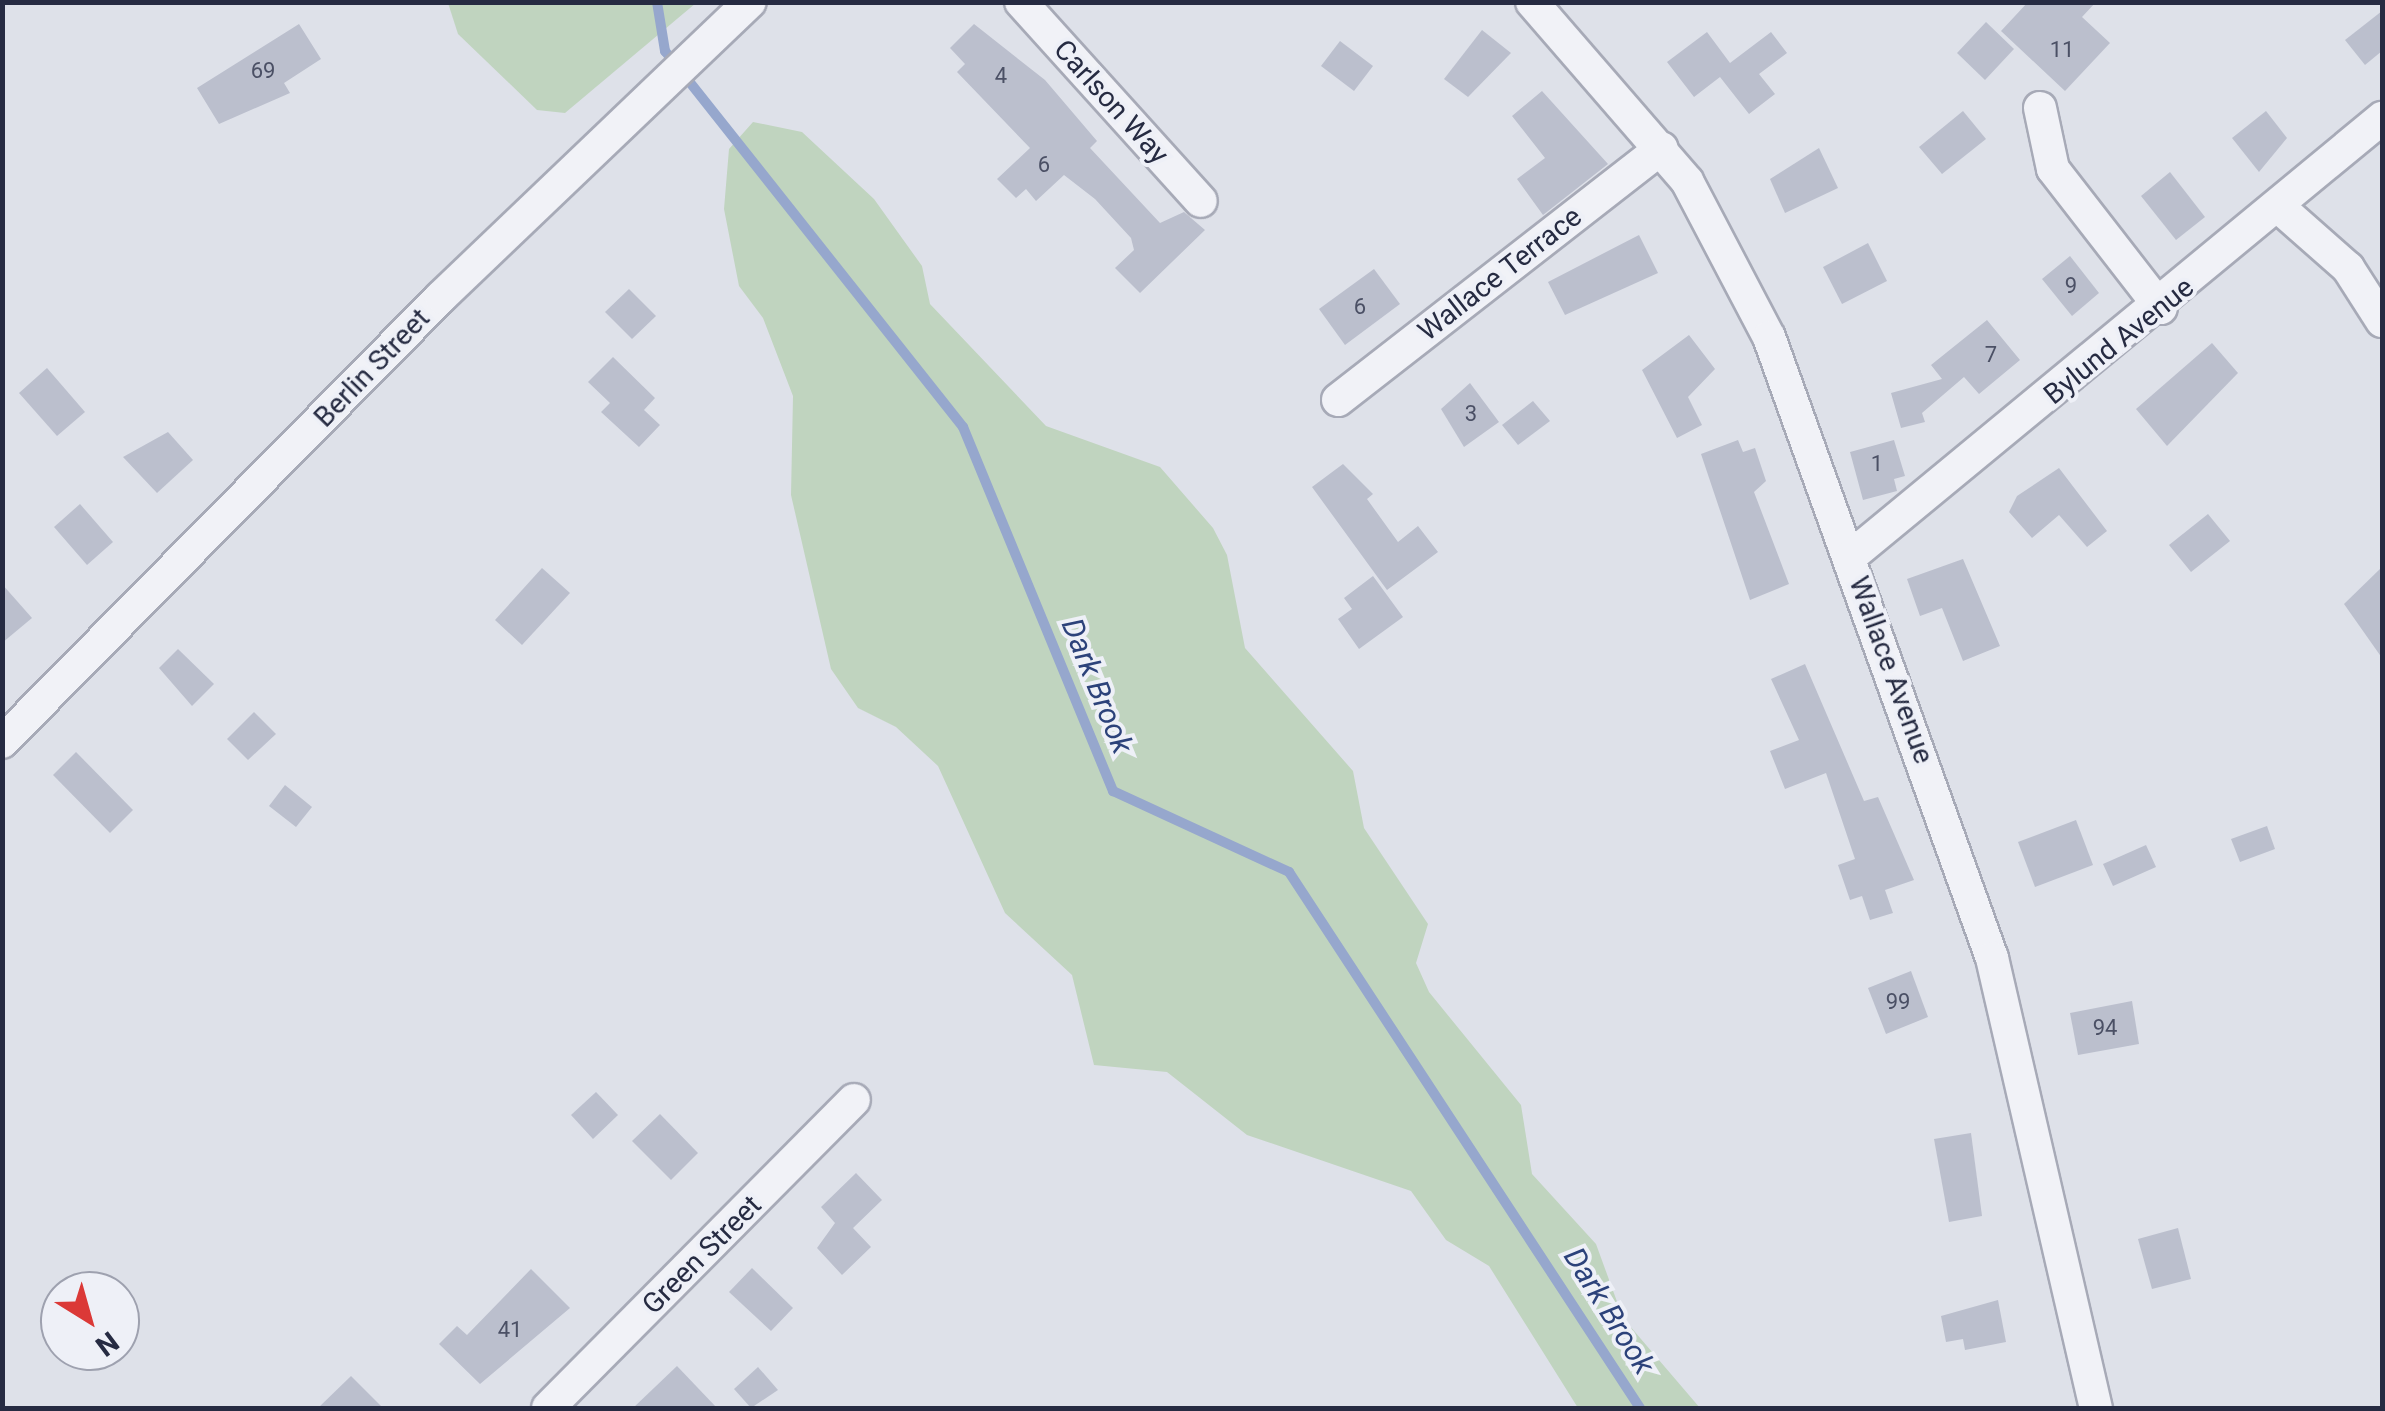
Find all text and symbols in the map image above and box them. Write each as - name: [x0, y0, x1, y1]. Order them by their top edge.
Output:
- street label: Carlson Way: [1047, 33, 1175, 171]
- house number: 11: [2050, 37, 2074, 63]
- house number: 69: [251, 58, 275, 84]
- house number: 4: [995, 63, 1007, 89]
- house number: 6: [1038, 152, 1050, 178]
- street label: Wallace Terrace: [1412, 200, 1588, 348]
- street label: Bylund Avenue: [2037, 270, 2201, 412]
- house number: 9: [2065, 273, 2077, 299]
- house number: 6: [1354, 294, 1366, 320]
- street label: Berlin Street: [307, 302, 437, 434]
- house number: 7: [1985, 342, 1997, 368]
- house number: 3: [1465, 401, 1477, 427]
- house number: 1: [1871, 451, 1883, 477]
- street label: Wallace Avenue: [1842, 572, 1940, 768]
- water label: Dark Brook: [1054, 613, 1140, 759]
- house number: 99: [1886, 989, 1910, 1015]
- house number: 94: [2093, 1015, 2117, 1041]
- street label: Green Street: [636, 1189, 768, 1321]
- water label: Dark Brook: [1556, 1241, 1662, 1381]
- north arrow: [40, 1271, 140, 1371]
- house number: 41: [498, 1317, 522, 1343]
- text: N: [89, 1325, 125, 1363]

